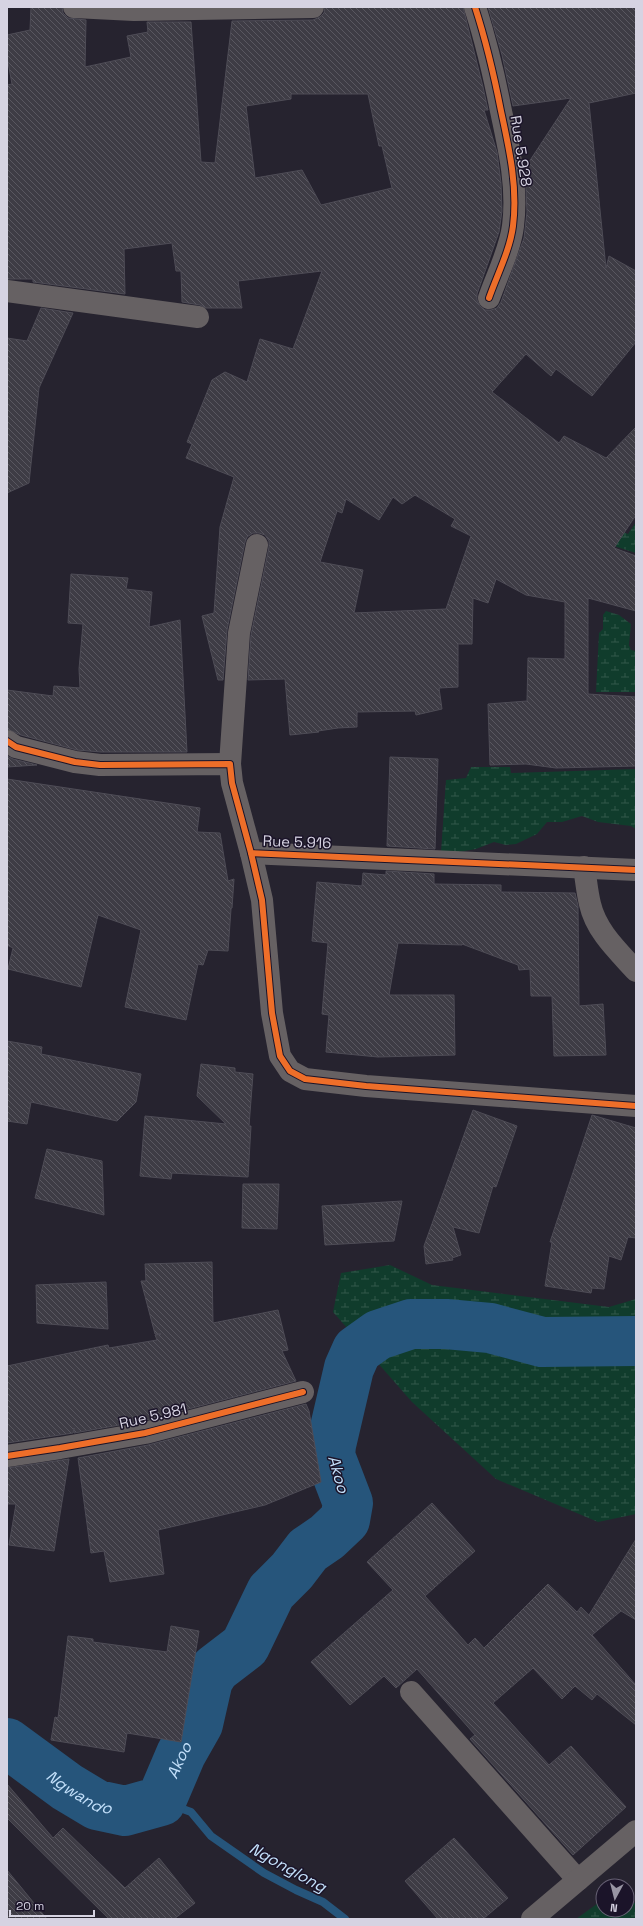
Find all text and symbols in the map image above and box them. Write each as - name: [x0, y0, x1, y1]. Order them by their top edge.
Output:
- street label: Rue 5.928: [506, 114, 536, 188]
- street label: Rue 5.916: [262, 831, 332, 852]
- street label: Rue 5.981: [117, 1399, 189, 1433]
- water label: Akoo: [323, 1453, 354, 1496]
- water label: Akoo: [162, 1737, 197, 1782]
- water label: Ngwando: [42, 1765, 115, 1819]
- water label: Ngonglong: [246, 1838, 331, 1898]
- north arrow: [595, 1878, 635, 1918]
- scale bar: [10, 1892, 94, 1918]
- text: 20 m: [16, 1898, 44, 1914]
- text: N: [609, 1901, 618, 1915]

